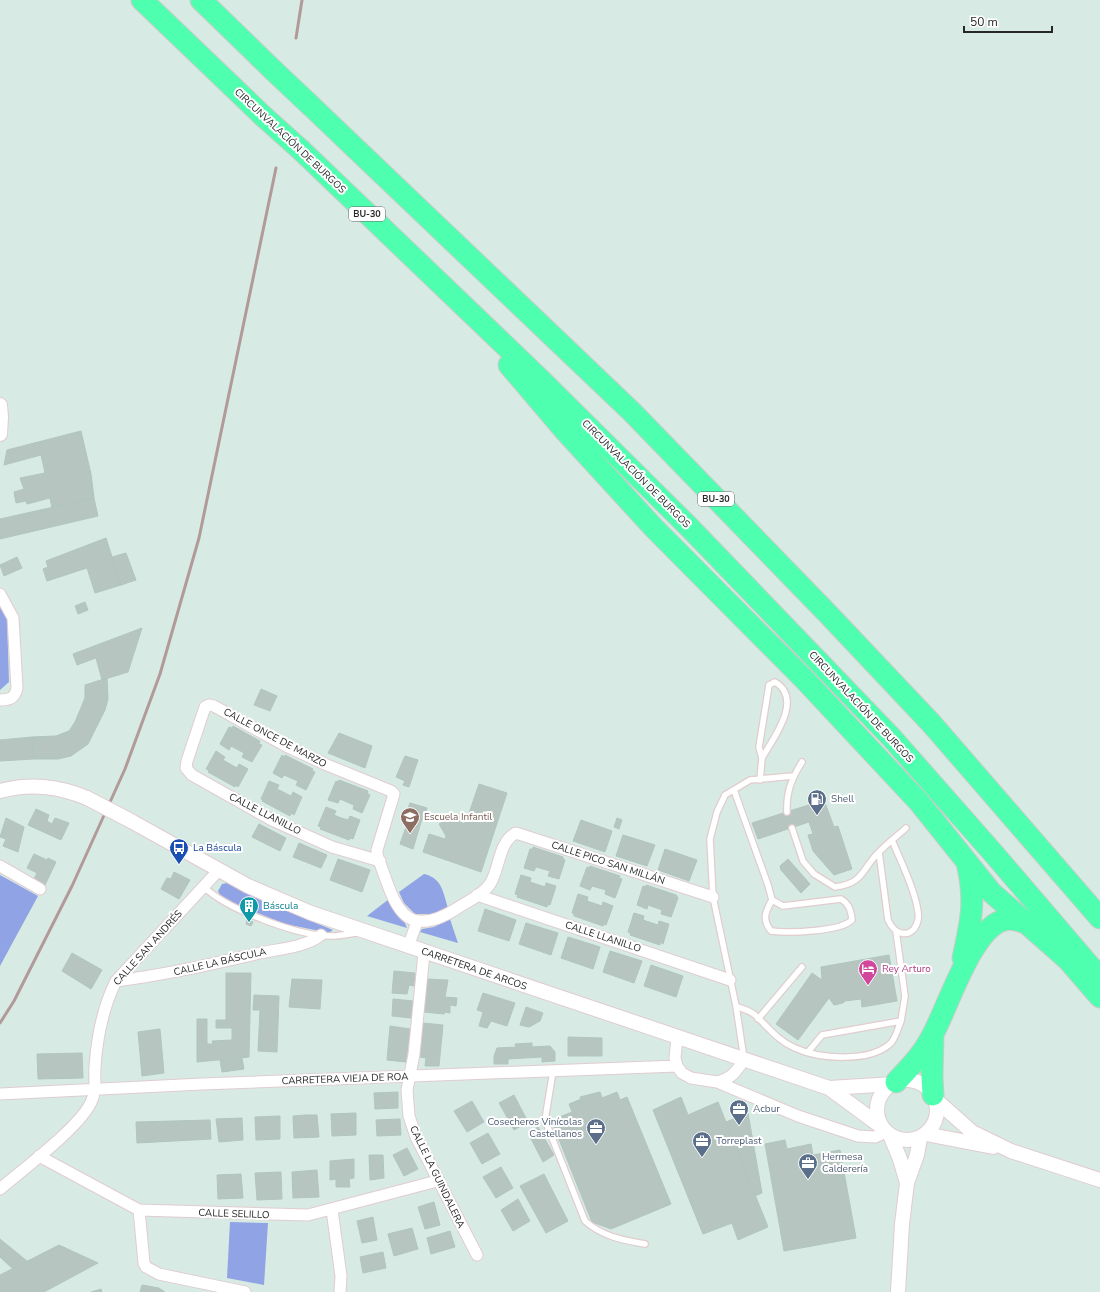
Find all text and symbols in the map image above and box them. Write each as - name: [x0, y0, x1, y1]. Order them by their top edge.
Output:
- scale bar: [964, 8, 1052, 34]
- text: 50 m: [970, 14, 998, 30]
- street label: CIRCUNVALACIÓN DE BURGOS: [231, 85, 349, 197]
- road number: BU-30: [349, 207, 385, 221]
- street label: CIRCUNVALACIÓN DE BURGOS: [579, 417, 693, 531]
- road number: BU-30: [698, 492, 734, 506]
- street label: CIRCUNVALACIÓN DE BURGOS: [805, 648, 917, 766]
- street label: CALLE ONCE DE MARZO: [221, 705, 329, 771]
- fuel station icon: Shell: [806, 788, 828, 816]
- street label: CALLE LLANILLO: [227, 790, 304, 838]
- place label: Shell: [831, 792, 854, 806]
- school or university icon: Escuela Infantil: [399, 806, 421, 834]
- place label: Escuela Infantil: [424, 810, 492, 824]
- bus stop icon: La Báscula: [168, 837, 190, 865]
- street label: CALLE PICO SAN MILLÁN: [549, 838, 667, 888]
- place label: La Báscula: [193, 841, 242, 855]
- building icon: Báscula: [238, 895, 260, 923]
- place label: Báscula: [263, 899, 298, 913]
- street label: CALLE SAN ANDRÉS: [110, 907, 186, 989]
- street label: CALLE LLANILLO: [563, 918, 643, 956]
- street label: CALLE LA BÁSCULA: [172, 944, 268, 979]
- street label: CARRETERA DE ARCOS: [419, 944, 529, 994]
- hotel icon: Rey Arturo: [857, 958, 879, 986]
- place label: Rey Arturo: [882, 962, 931, 976]
- street label: CARRETERA VIEJA DE ROA: [281, 1070, 409, 1088]
- office icon: Acbur: [728, 1098, 750, 1126]
- place label: Acbur: [753, 1102, 780, 1116]
- place label: Cosecheros Vinícolas Castellanos: [487, 1115, 582, 1141]
- office icon: Cosecheros Vinícolas Castellanos: [585, 1117, 607, 1145]
- street label: CALLE LA GUINDALERA: [406, 1123, 468, 1231]
- office icon: Torreplast: [691, 1130, 713, 1158]
- place label: Torreplast: [716, 1134, 762, 1148]
- place label: Hermesa Calderería: [822, 1150, 868, 1176]
- office icon: Hermesa Calderería: [797, 1152, 819, 1180]
- street label: CALLE SELILLO: [198, 1206, 270, 1222]

